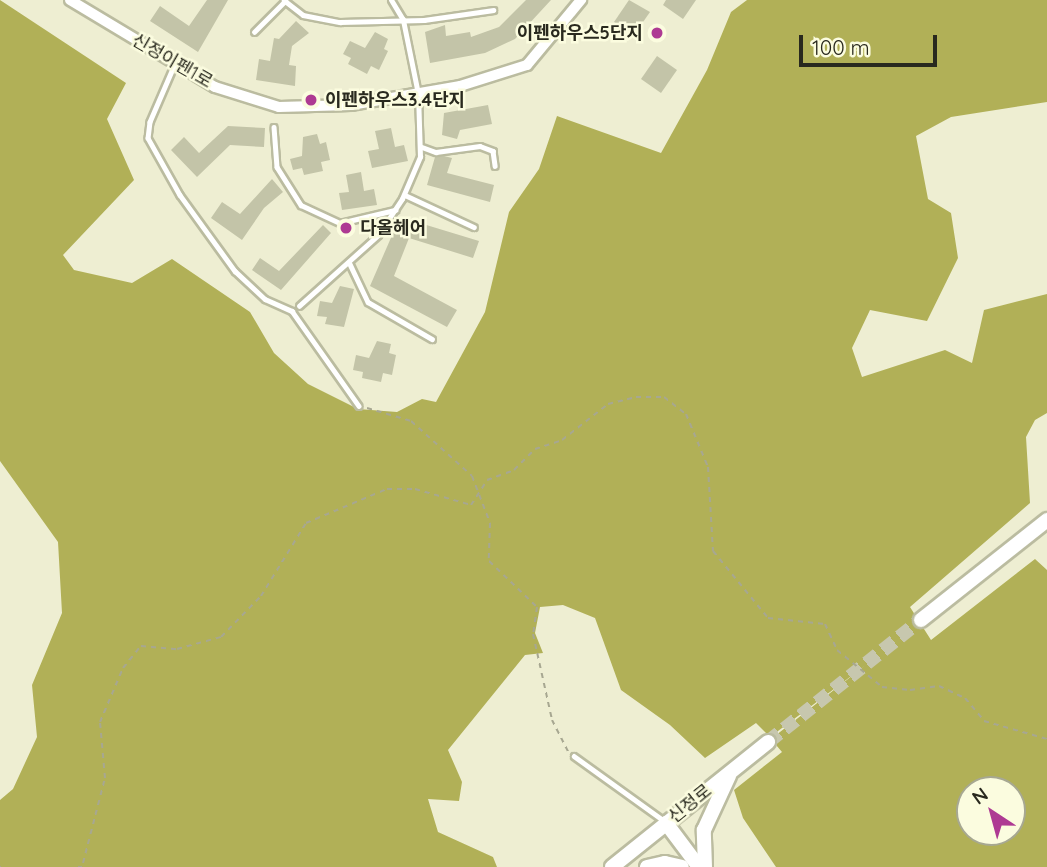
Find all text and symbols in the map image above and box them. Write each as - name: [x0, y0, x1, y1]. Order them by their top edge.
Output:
- scale bar: [802, 21, 940, 65]
- place label: 이펜하우스5단지: [517, 22, 643, 44]
- marker: 이펜하우스5단지: [649, 25, 665, 41]
- street label: 신정이펜1로: [128, 29, 216, 93]
- text: 100 m: [812, 34, 870, 60]
- place label: 이펜하우스3.4단지: [325, 89, 465, 111]
- marker: 이펜하우스3.4단지: [303, 92, 319, 108]
- place label: 다올헤어: [360, 217, 426, 239]
- marker: 다올헤어: [338, 220, 354, 236]
- north arrow: [956, 776, 1026, 846]
- street label: 신정로: [664, 780, 716, 828]
- text: N: [967, 782, 993, 809]

